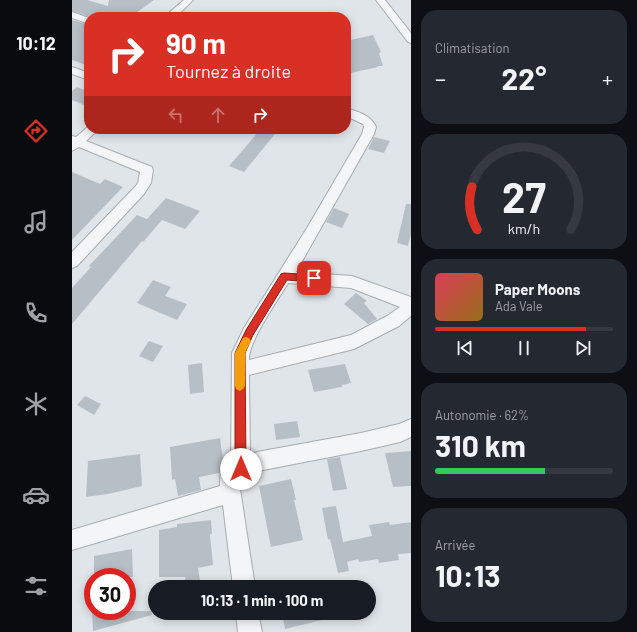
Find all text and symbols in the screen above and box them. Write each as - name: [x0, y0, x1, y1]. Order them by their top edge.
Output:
- text: 90 m: [166, 26, 226, 60]
- icon: right: [100, 28, 152, 80]
- text: 10:12: [16, 32, 56, 54]
- text: Climatisation: [435, 40, 510, 56]
- text: Tournez à droite: [166, 60, 291, 82]
- text: 22°: [502, 60, 546, 96]
- text: −: [435, 65, 446, 91]
- text: +: [602, 65, 613, 91]
- icon: left: [165, 104, 187, 126]
- icon: ahead: [207, 104, 229, 126]
- icon: right: [249, 104, 271, 126]
- icon: directions: [22, 117, 50, 145]
- text: 27: [502, 170, 546, 220]
- icon: music: [22, 208, 50, 236]
- text: km/h: [508, 219, 540, 236]
- pin: [297, 261, 331, 295]
- icon: arrive: [303, 267, 325, 289]
- text: Paper Moons: [495, 280, 580, 298]
- text: Ada Vale: [495, 298, 543, 314]
- icon: phone: [22, 299, 50, 327]
- icon: previous: [454, 337, 476, 359]
- icon: pause: [513, 337, 535, 359]
- icon: next: [572, 337, 594, 359]
- icon: climate: [22, 390, 50, 418]
- text: Autonomie · 62%: [435, 407, 529, 423]
- text: 310 km: [435, 427, 526, 463]
- position arrow: [220, 448, 262, 490]
- icon: car: [22, 481, 50, 509]
- text: Arrivée: [435, 537, 475, 553]
- text: 10:13: [435, 557, 500, 593]
- speed limit sign: 30: [84, 568, 136, 620]
- icon: filters: [22, 572, 50, 600]
- text: 10:13 · 1 min · 100 m: [201, 591, 323, 609]

